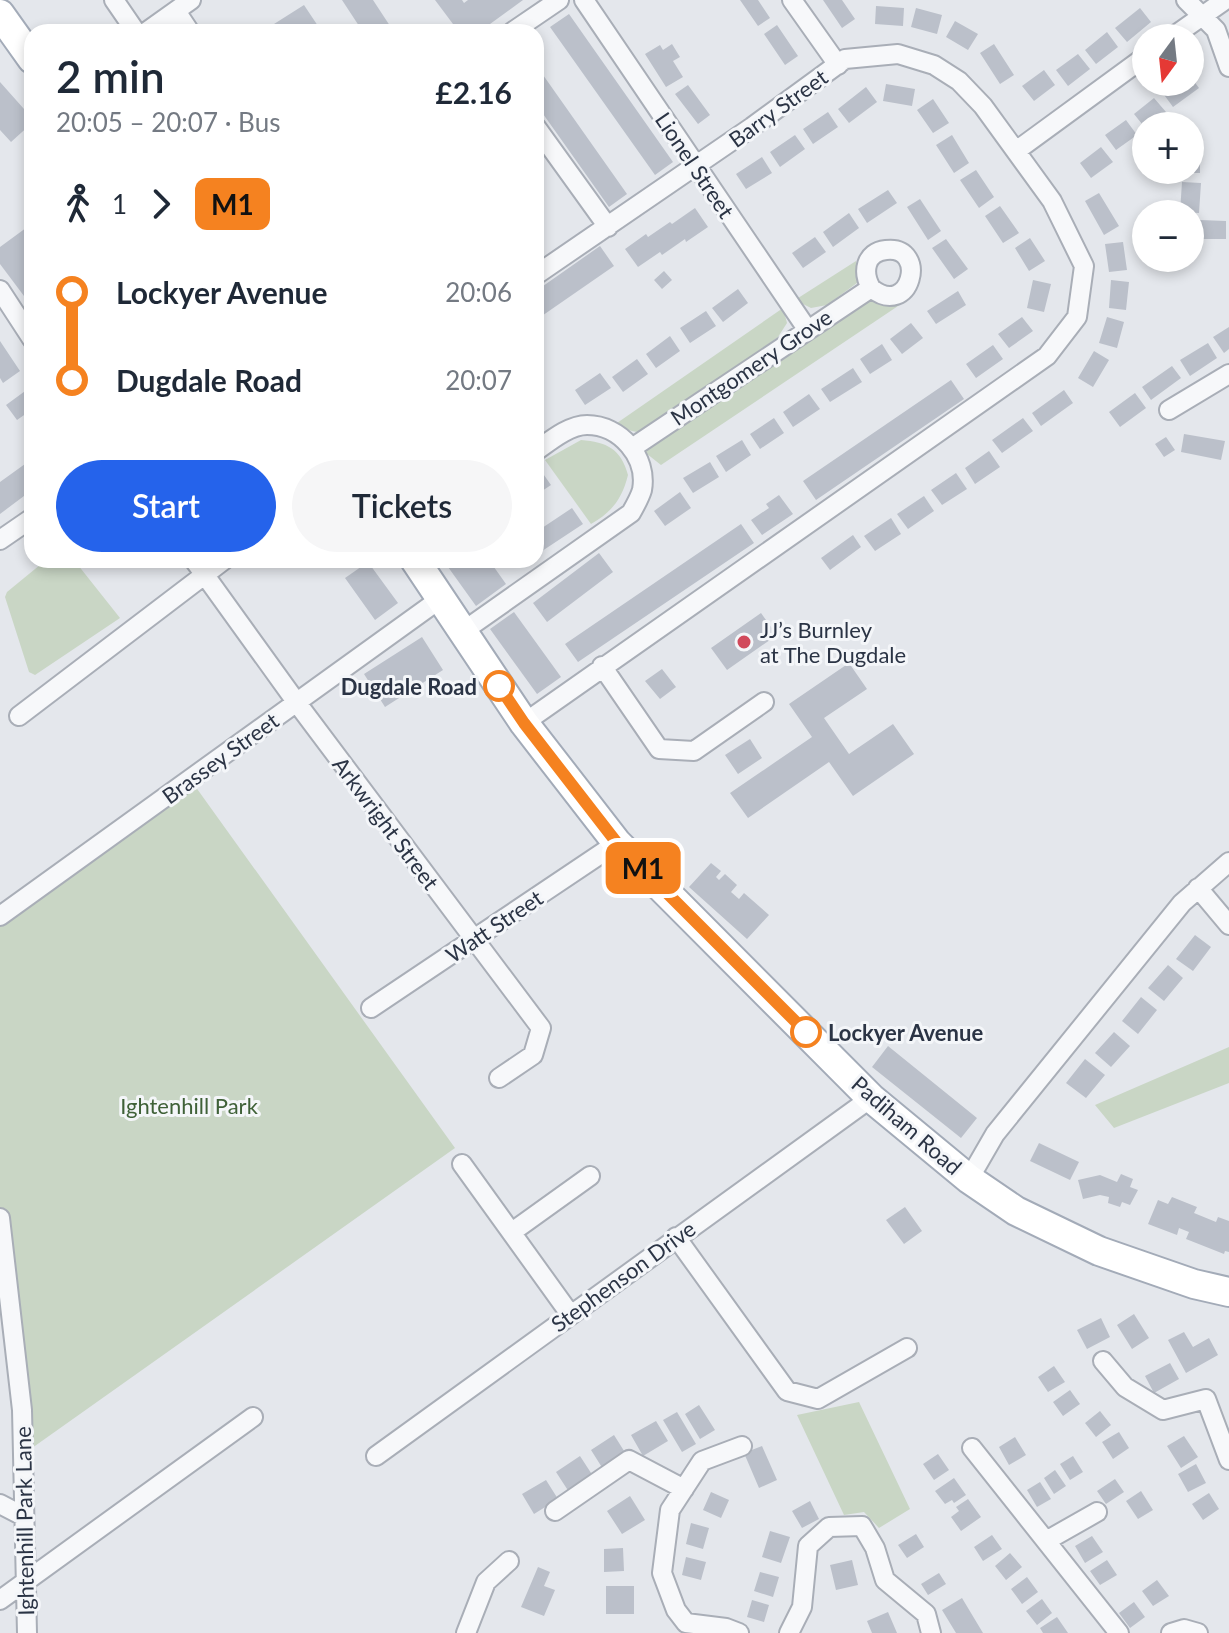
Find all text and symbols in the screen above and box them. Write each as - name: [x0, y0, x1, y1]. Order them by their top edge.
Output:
- north arrow: [1132, 24, 1204, 96]
- map controls: [1132, 24, 1204, 272]
- text: 2 min: [56, 50, 165, 102]
- street label: Barry Street: [723, 63, 833, 153]
- text: £2.16: [435, 74, 512, 110]
- text: 20:05 – 20:07 · Bus: [56, 106, 280, 138]
- street label: Lionel Street: [650, 107, 740, 223]
- button: +: [1132, 112, 1204, 184]
- icon: walk: [56, 182, 100, 226]
- icon: forward: [139, 182, 183, 226]
- text: M1: [211, 187, 254, 221]
- text: 1: [112, 188, 127, 220]
- button: −: [1132, 200, 1204, 272]
- text: Lockyer Avenue: [116, 274, 328, 310]
- text: 20:06: [445, 276, 512, 308]
- street label: Montgomery Grove: [665, 303, 837, 431]
- text: Dugdale Road: [116, 362, 302, 398]
- text: 20:07: [445, 364, 512, 396]
- button: Start: [56, 460, 276, 552]
- button: Tickets: [292, 460, 512, 552]
- place label: JJ’s Burnley at The Dugdale: [760, 616, 906, 668]
- marker: JJ’s Burnley at The Dugdale: [735, 633, 753, 651]
- marker: Dugdale Road: [484, 671, 514, 701]
- place label: Dugdale Road: [341, 673, 477, 700]
- street label: Brassey Street: [156, 707, 284, 809]
- street label: Arkwright Street: [327, 751, 445, 895]
- line badge: M1: [607, 842, 679, 894]
- text: M1: [622, 851, 664, 885]
- street label: Watt Street: [440, 884, 548, 968]
- marker: Lockyer Avenue: [791, 1017, 821, 1047]
- place label: Lockyer Avenue: [828, 1019, 983, 1046]
- street label: Padiham Road: [846, 1070, 968, 1180]
- park label: Ightenhill Park: [120, 1092, 259, 1119]
- street label: Stephenson Drive: [546, 1215, 700, 1337]
- street label: Ightenhill Park Lane: [9, 1426, 39, 1616]

